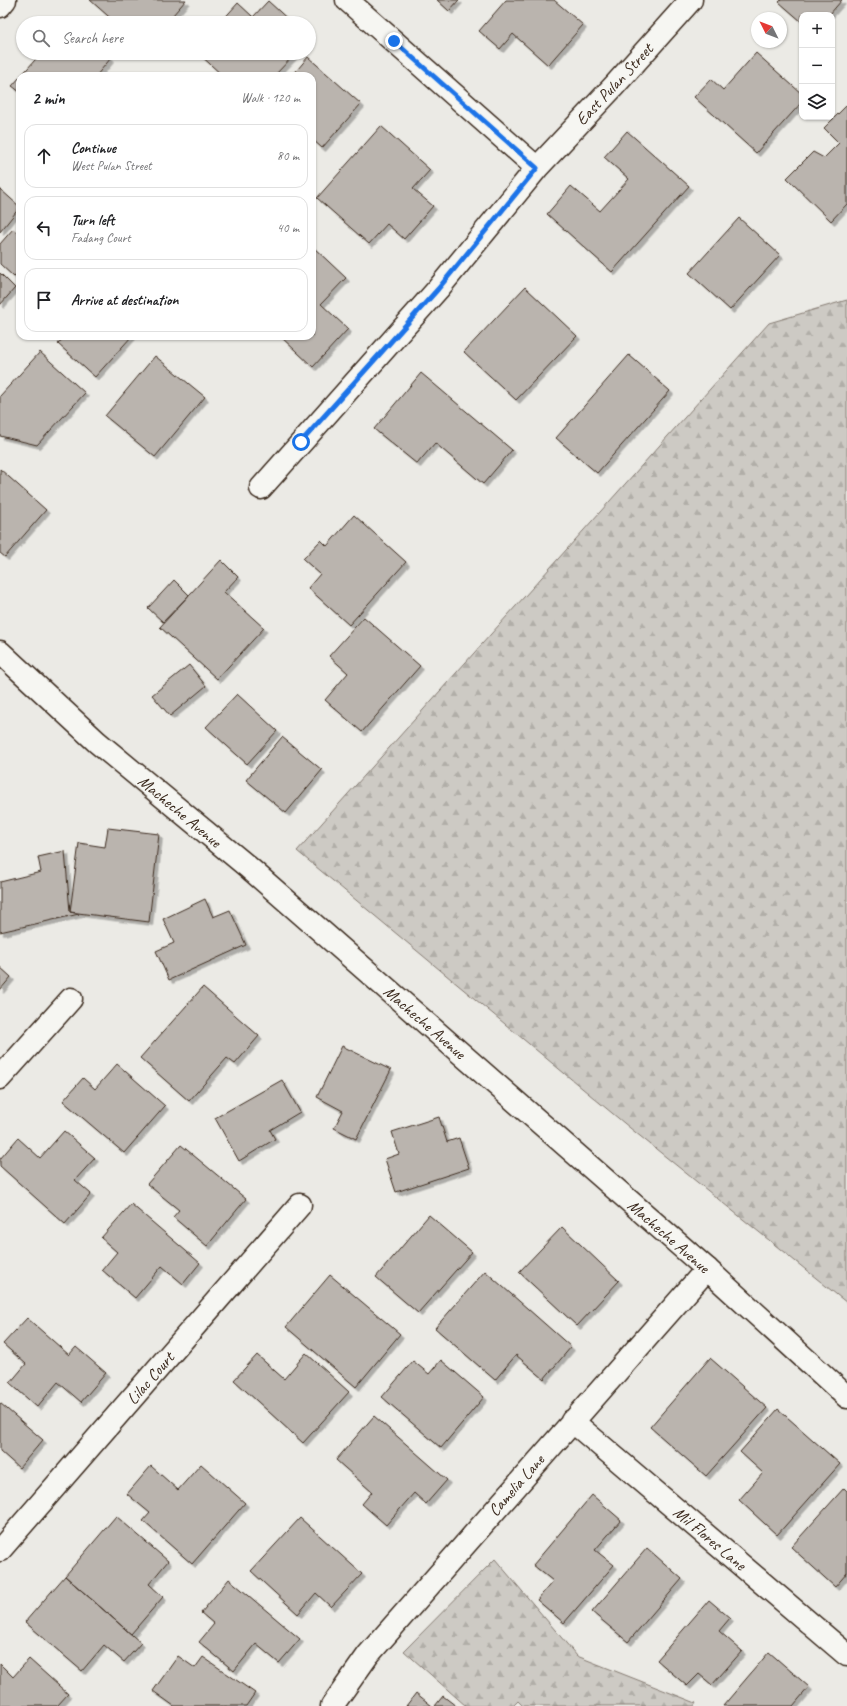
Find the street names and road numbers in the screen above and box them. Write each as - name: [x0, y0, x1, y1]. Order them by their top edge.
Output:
- street label: East Pulan Street: [571, 37, 659, 130]
- street label: Macheche Avenue: [134, 771, 227, 853]
- street label: Macheche Avenue: [379, 981, 471, 1065]
- street label: Macheche Avenue: [623, 1195, 715, 1279]
- street label: Lilac Court: [122, 1346, 180, 1409]
- street label: Camelia Lane: [484, 1449, 550, 1521]
- street label: Mil Flores Lane: [669, 1502, 752, 1576]

